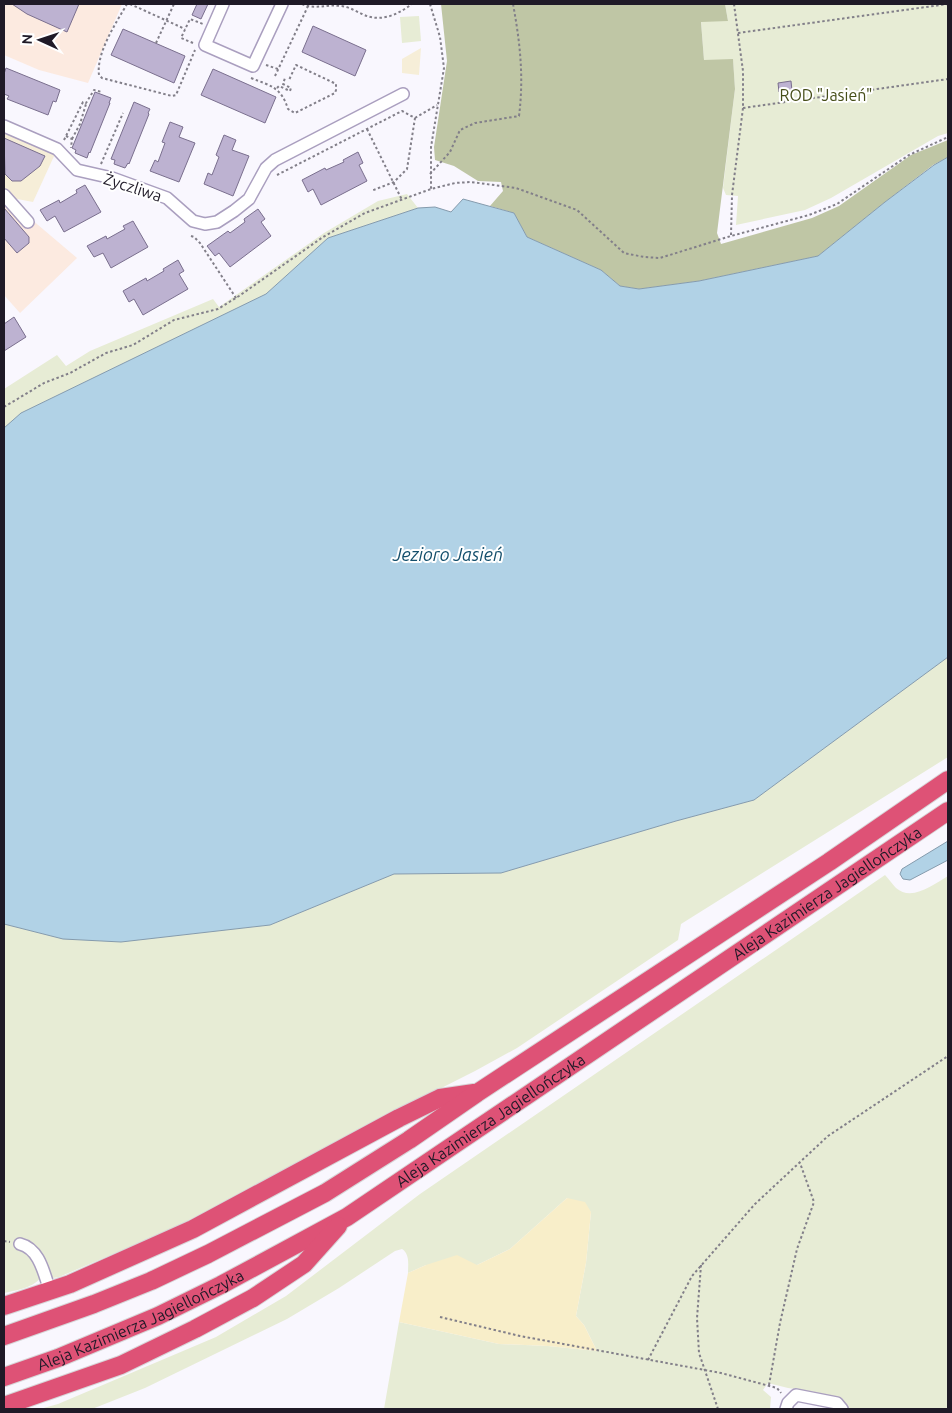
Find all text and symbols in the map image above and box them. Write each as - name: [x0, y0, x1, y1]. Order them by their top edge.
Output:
- north arrow: [15, 15, 65, 65]
- text: N: [19, 34, 35, 45]
- park label: ROD "Jasień": [780, 86, 873, 104]
- street label: Życzliwa: [102, 169, 164, 205]
- water label: Jezioro Jasień: [392, 544, 503, 564]
- street label: Aleja Kazimierza Jagiellończyka: [729, 823, 925, 963]
- street label: Aleja Kazimierza Jagiellończyka: [392, 1050, 588, 1190]
- street label: Aleja Kazimierza Jagiellończyka: [35, 1266, 247, 1374]

